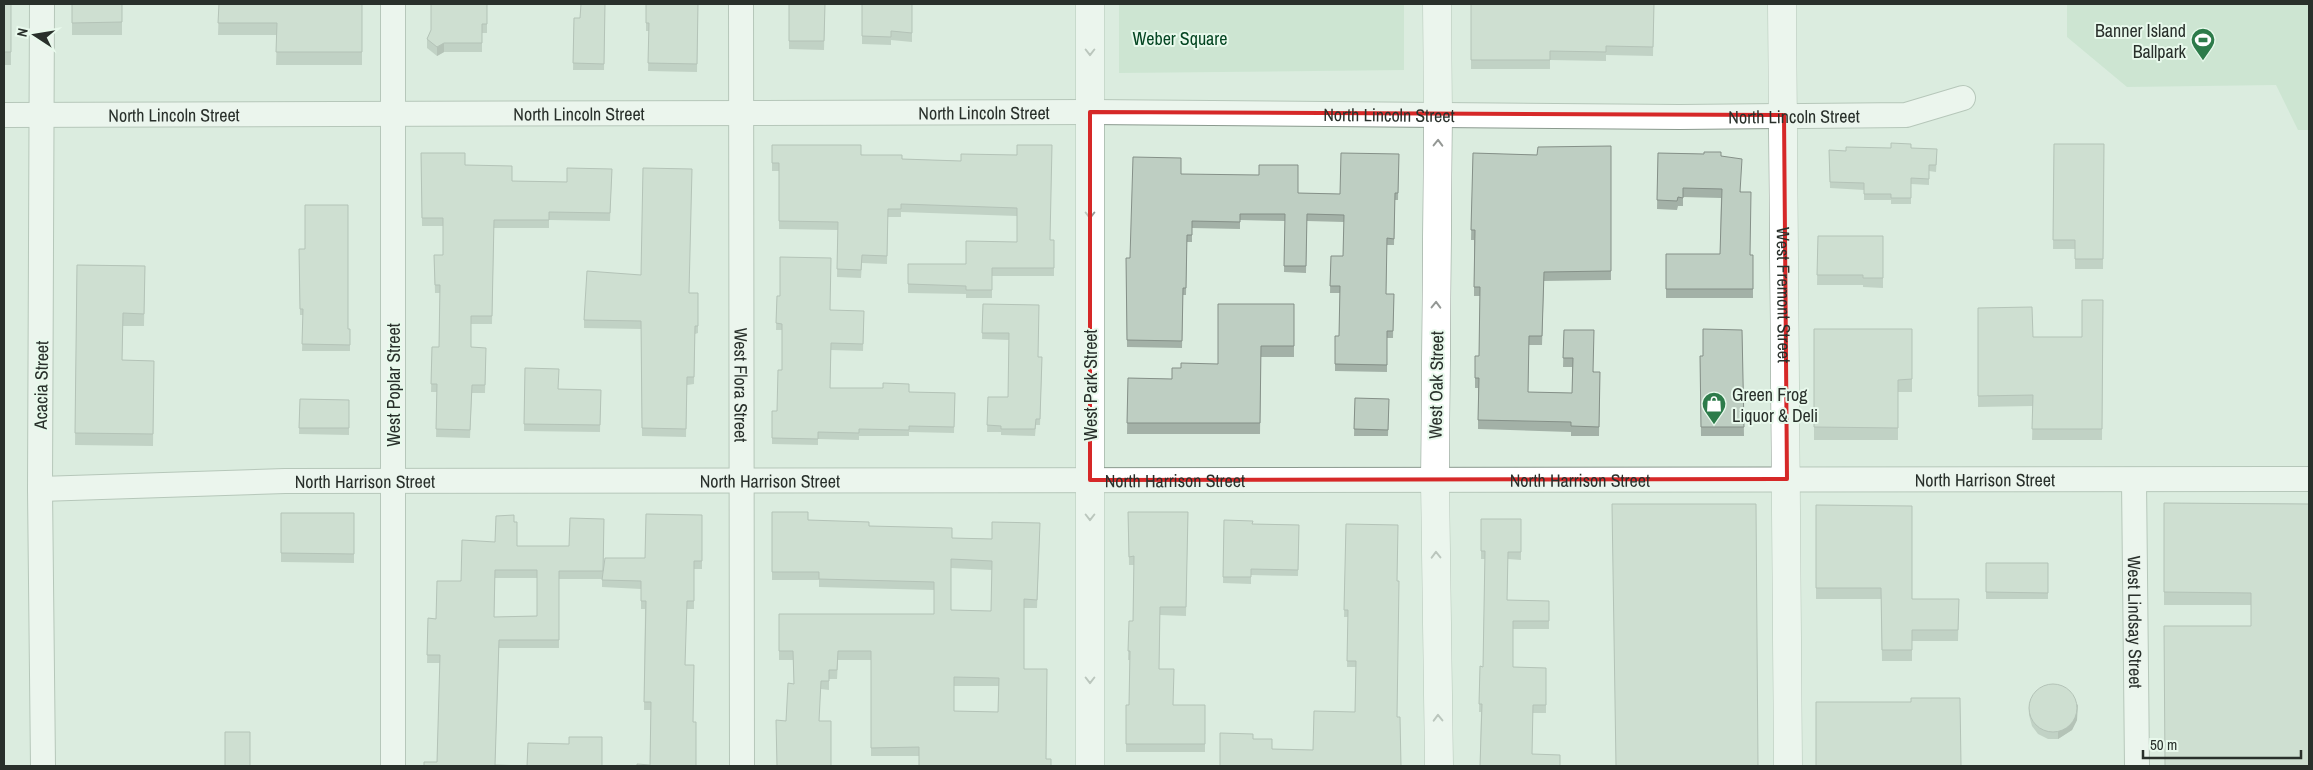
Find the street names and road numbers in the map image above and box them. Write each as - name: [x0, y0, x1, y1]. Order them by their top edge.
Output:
- street label: North Lincoln Street: [918, 100, 1050, 125]
- street label: North Lincoln Street: [513, 101, 645, 126]
- street label: North Lincoln Street: [1323, 101, 1455, 128]
- street label: North Lincoln Street: [108, 102, 240, 127]
- street label: North Lincoln Street: [1728, 103, 1860, 129]
- street label: West Fremont Street: [1771, 227, 1797, 363]
- street label: West Poplar Street: [381, 323, 406, 447]
- street label: West Flora Street: [729, 328, 754, 442]
- street label: West Park Street: [1078, 329, 1103, 441]
- street label: West Oak Street: [1423, 331, 1449, 439]
- street label: Acacia Street: [28, 340, 54, 431]
- street label: North Harrison Street: [1510, 467, 1650, 492]
- street label: North Harrison Street: [1915, 467, 2055, 492]
- street label: North Harrison Street: [295, 468, 435, 493]
- street label: North Harrison Street: [700, 468, 840, 493]
- street label: North Harrison Street: [1105, 468, 1245, 493]
- street label: West Lindsay Street: [2122, 555, 2149, 689]

